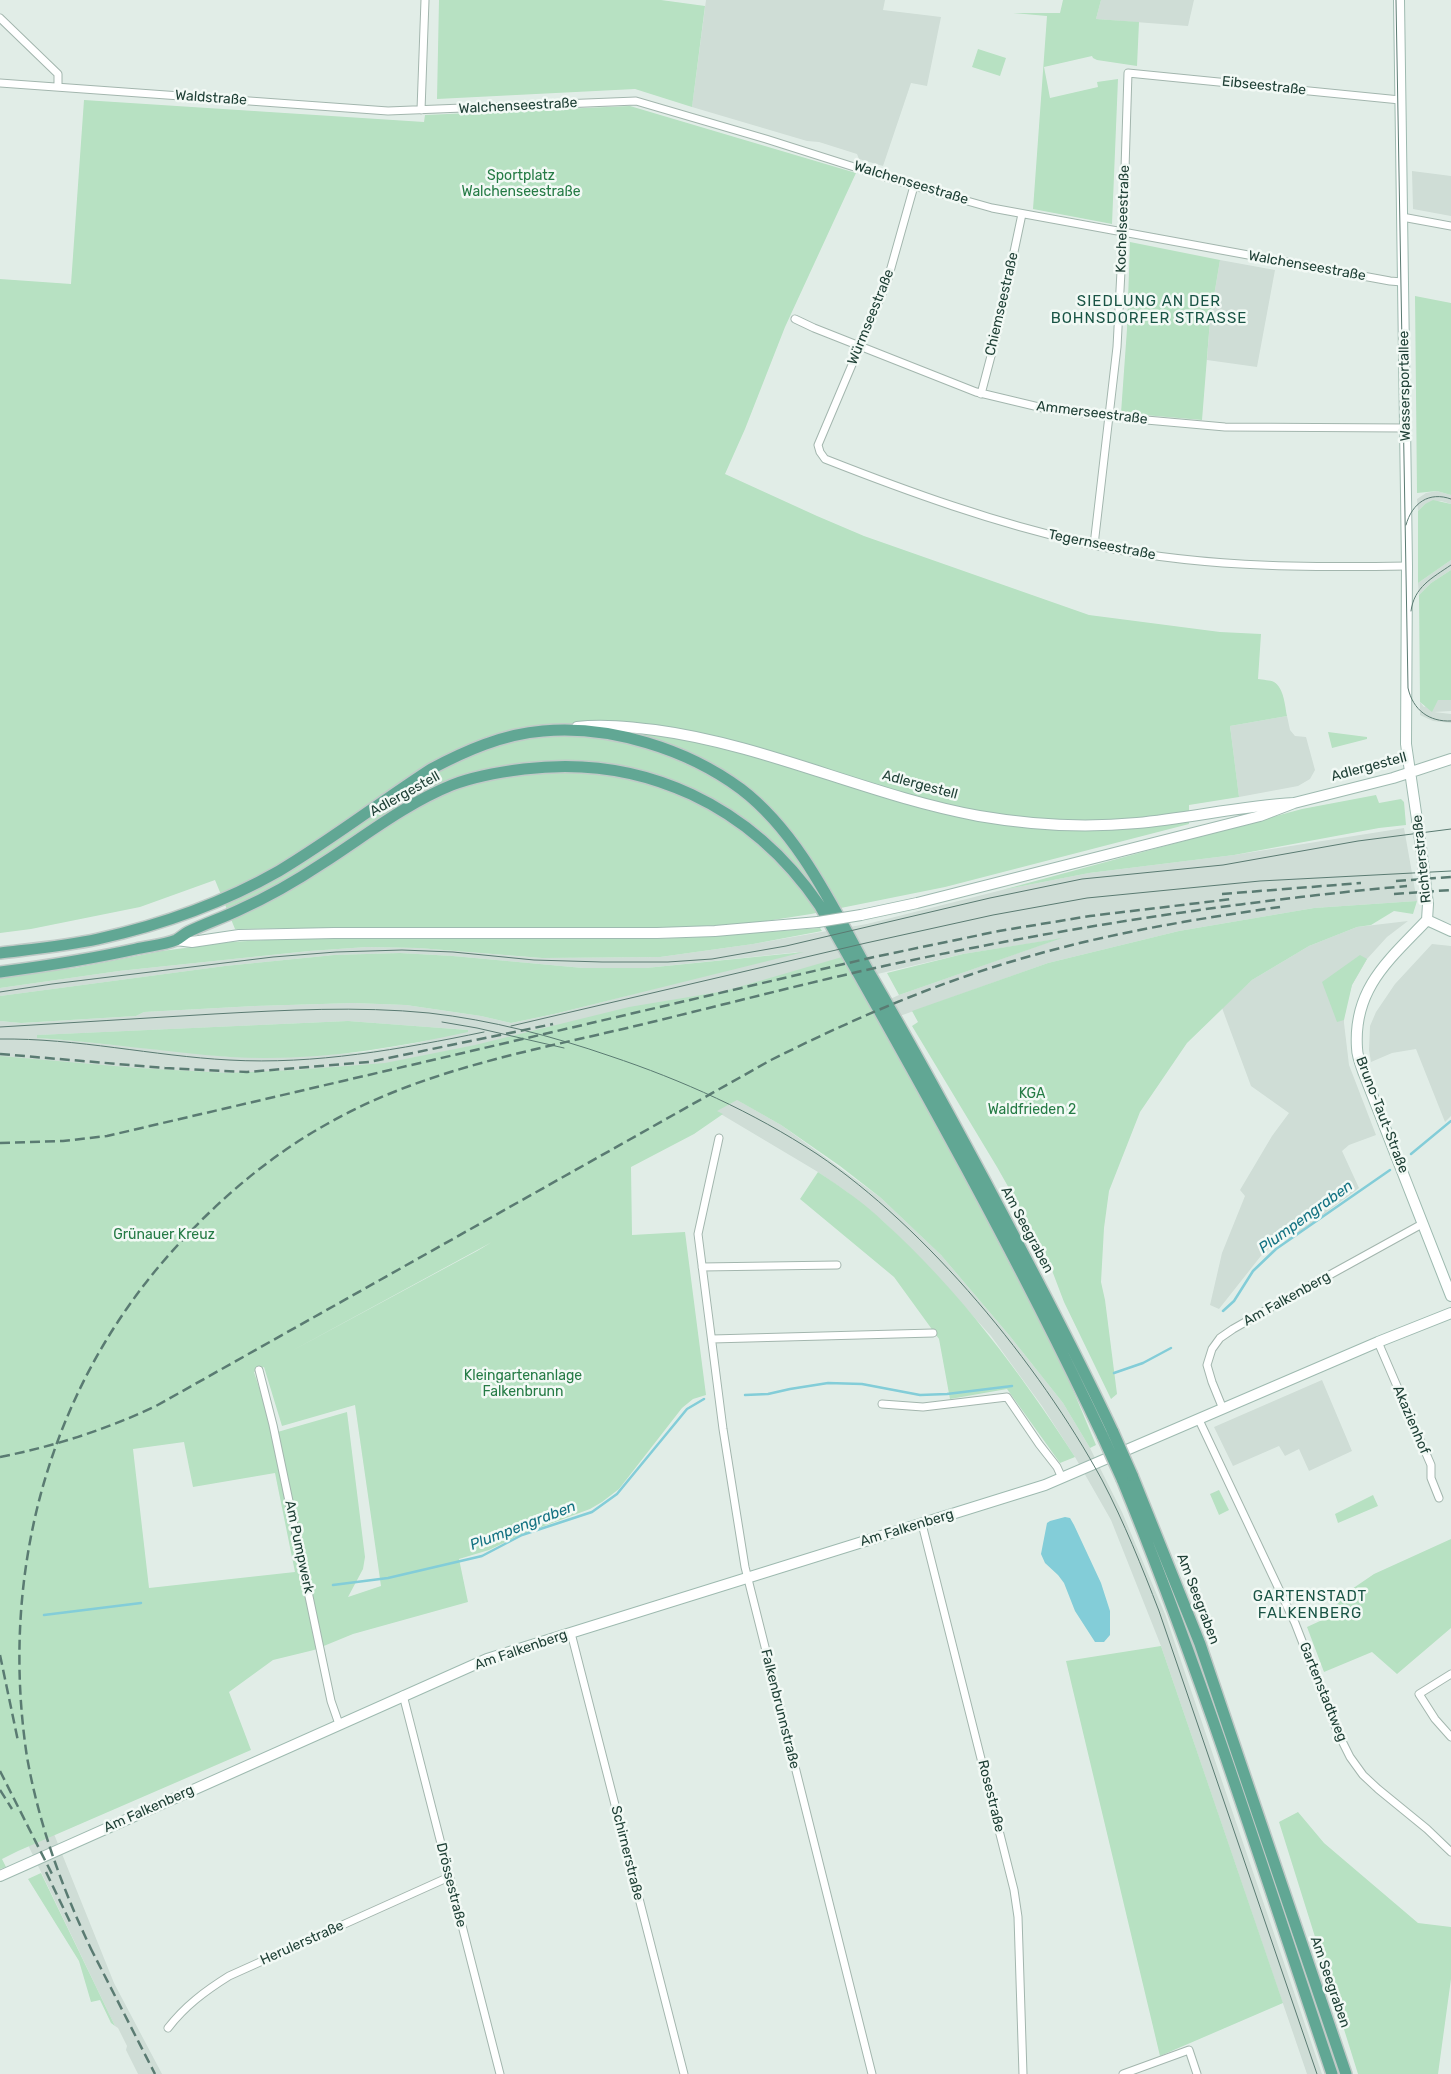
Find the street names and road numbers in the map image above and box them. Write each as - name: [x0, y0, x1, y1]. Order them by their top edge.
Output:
- street label: Eibseestraße: [1221, 73, 1307, 99]
- street label: Waldstraße: [175, 87, 247, 109]
- street label: Walchenseestraße: [458, 94, 578, 118]
- street label: Walchenseestraße: [852, 158, 970, 208]
- street label: Kochelseestraße: [1113, 165, 1133, 273]
- street label: Walchenseestraße: [1247, 247, 1367, 285]
- street label: Chiemseestraße: [982, 250, 1022, 358]
- street label: Würmseestraße: [844, 267, 898, 367]
- street label: Wassersportallee: [1396, 331, 1414, 441]
- street label: Ammerseestraße: [1035, 398, 1149, 428]
- street label: Tegernseestraße: [1047, 526, 1157, 564]
- street label: Adlergestell: [1329, 749, 1409, 785]
- street label: Adlergestell: [880, 767, 960, 803]
- street label: Adlergestell: [367, 768, 443, 820]
- street label: Richterstraße: [1409, 814, 1435, 904]
- street label: Bruno-Taut-Straße: [1352, 1054, 1412, 1176]
- street label: Am Seegraben: [997, 1184, 1057, 1276]
- street label: Am Falkenberg: [1240, 1268, 1334, 1330]
- street label: Akazienhof: [1389, 1383, 1433, 1457]
- street label: Am Pumpwerk: [281, 1499, 317, 1595]
- street label: Am Falkenberg: [858, 1506, 956, 1550]
- street label: Am Seegraben: [1173, 1551, 1223, 1647]
- street label: Am Falkenberg: [472, 1626, 570, 1674]
- street label: Gartenstadtweg: [1295, 1640, 1351, 1744]
- street label: Falkenbrunnstraße: [757, 1647, 803, 1771]
- street label: Rosestraße: [974, 1758, 1008, 1834]
- street label: Am Falkenberg: [101, 1782, 197, 1836]
- street label: Schirnerstraße: [607, 1804, 647, 1902]
- street label: Drössestraße: [432, 1841, 470, 1929]
- street label: Herulerstraße: [258, 1917, 346, 1969]
- street label: Am Seegraben: [1306, 1934, 1354, 2030]

